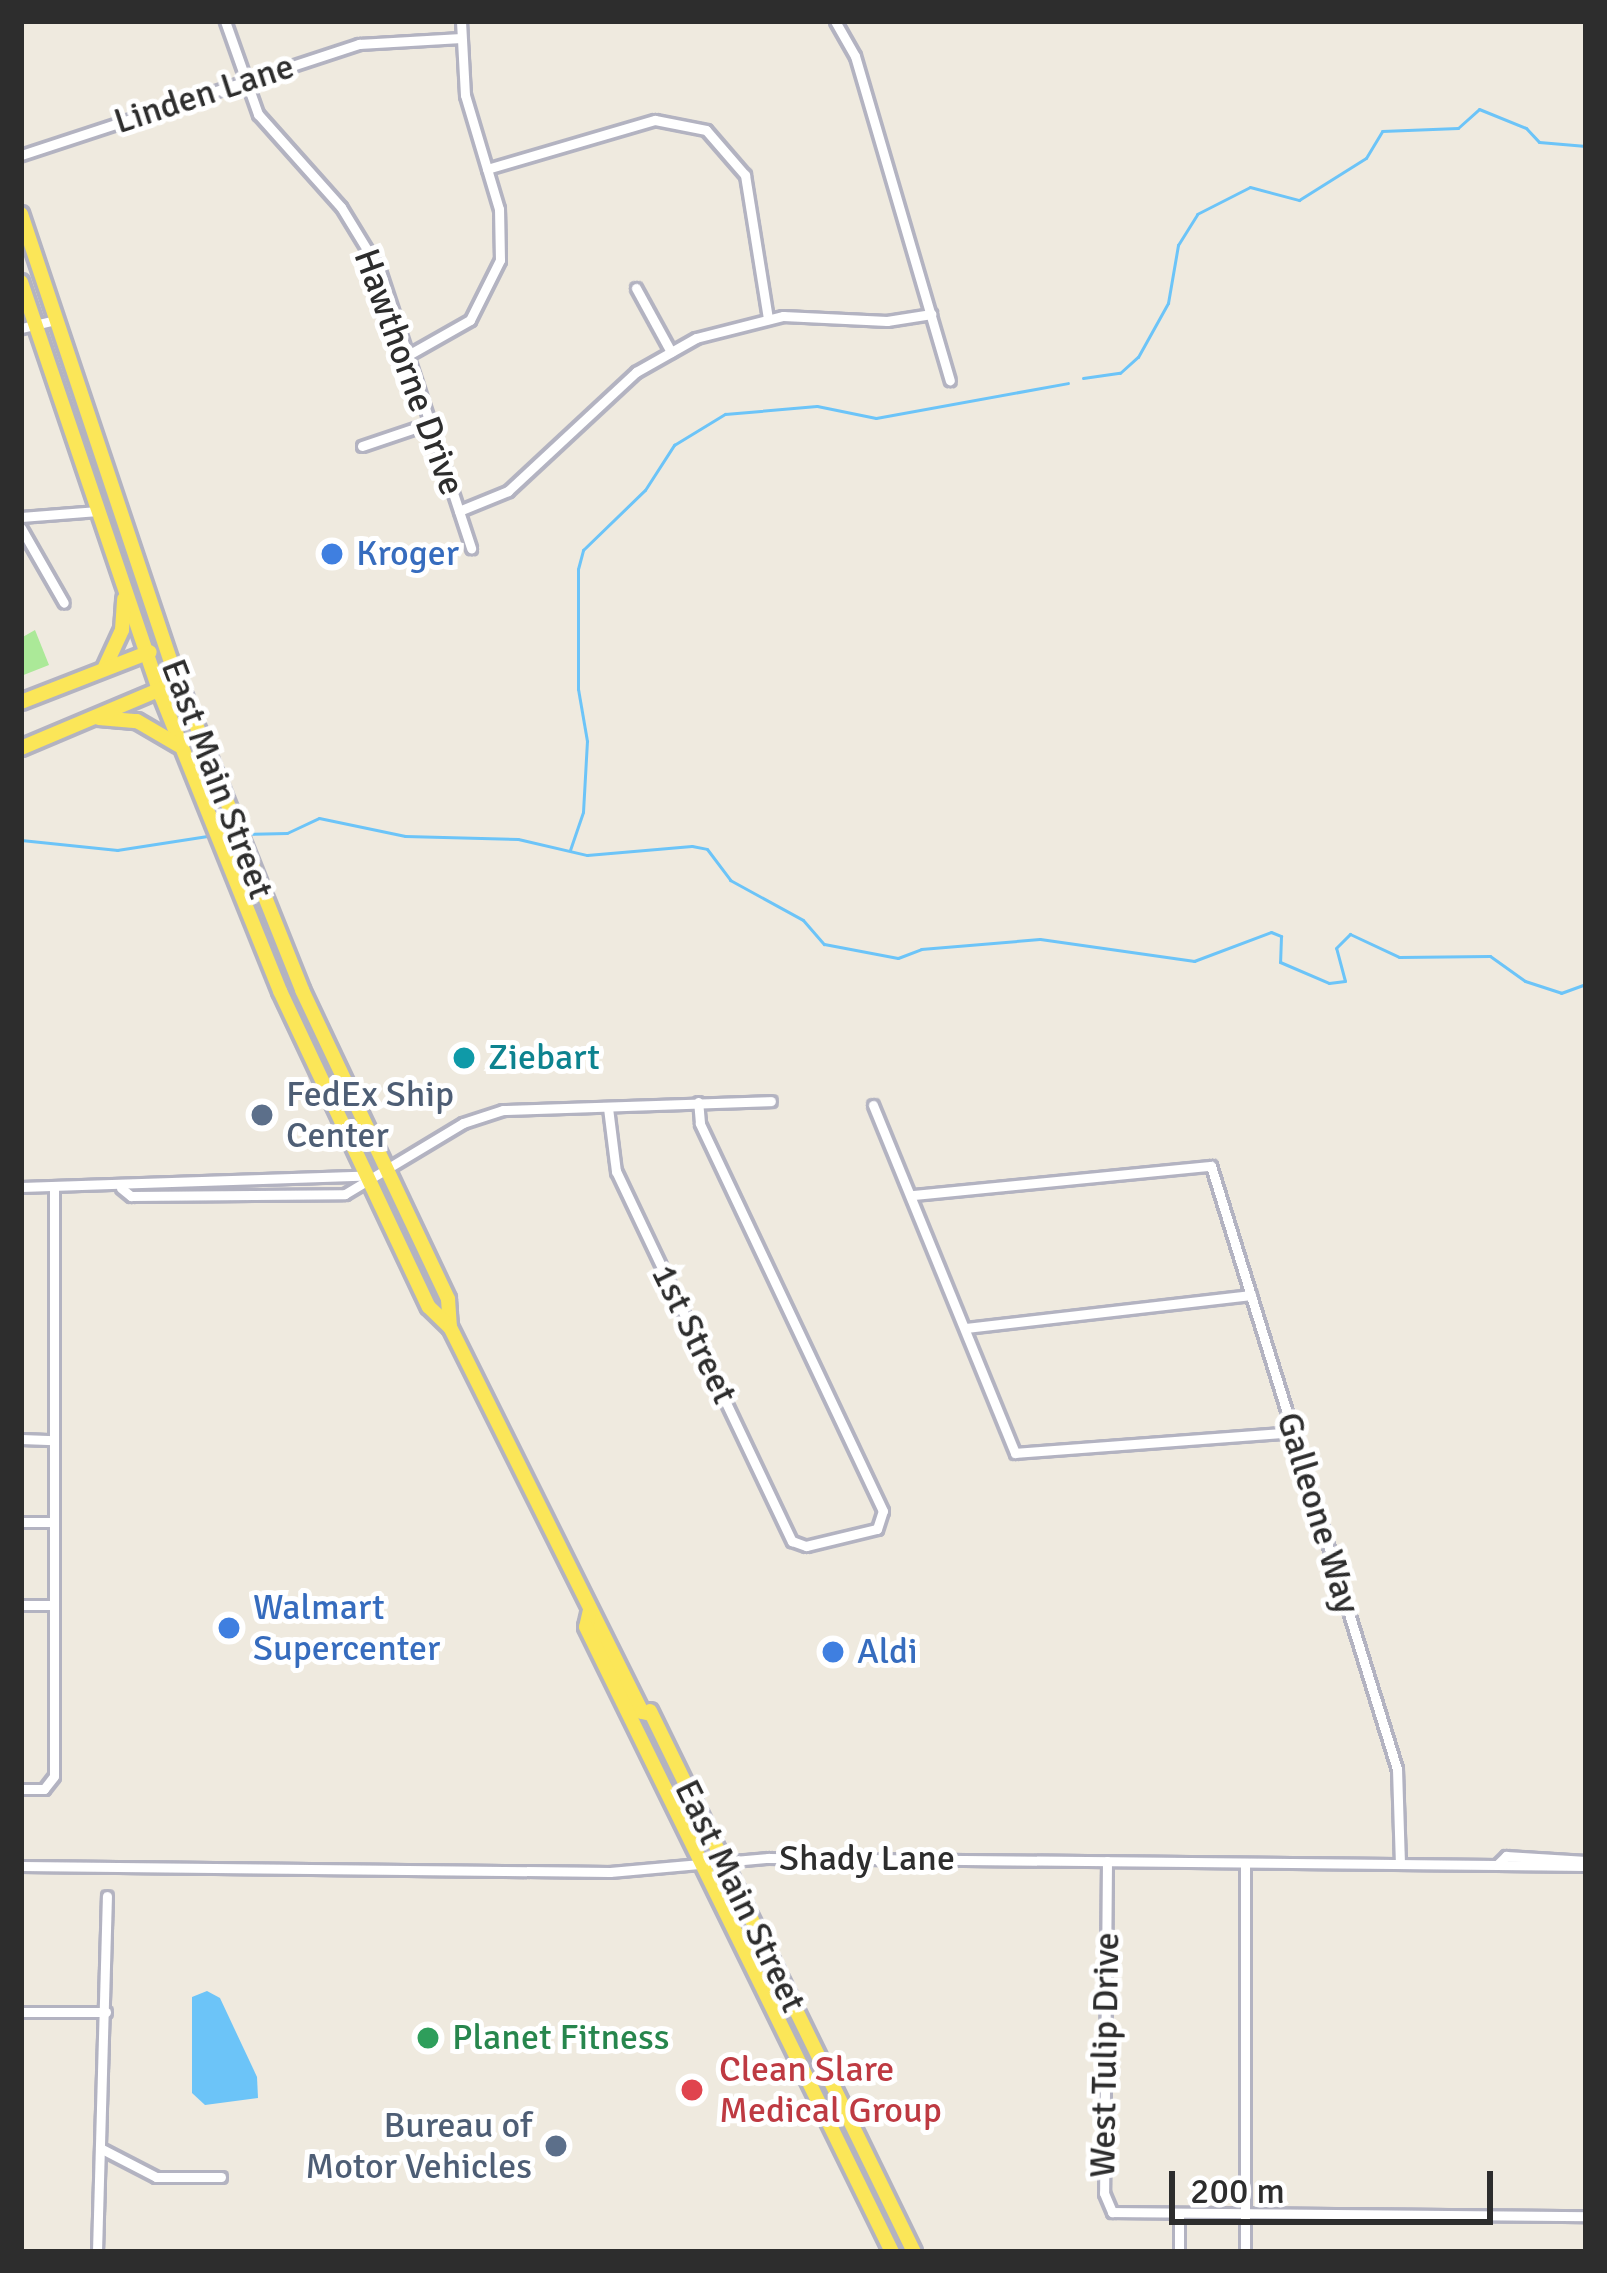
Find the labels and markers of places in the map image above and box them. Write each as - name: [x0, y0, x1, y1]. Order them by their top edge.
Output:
- place label: Kroger: [356, 532, 459, 576]
- marker: Kroger: [319, 541, 345, 567]
- place label: Ziebart: [488, 1036, 600, 1080]
- marker: Ziebart: [451, 1045, 477, 1071]
- place label: FedEx Ship Center: [286, 1072, 454, 1157]
- marker: FedEx Ship Center: [249, 1102, 275, 1128]
- place label: Walmart Supercenter: [253, 1585, 440, 1670]
- marker: Walmart Supercenter: [216, 1615, 242, 1641]
- place label: Aldi: [857, 1630, 918, 1674]
- marker: Aldi: [820, 1639, 846, 1665]
- place label: Planet Fitness: [452, 2016, 670, 2060]
- marker: Planet Fitness: [415, 2025, 441, 2051]
- place label: Clean Slare Medical Group: [719, 2047, 942, 2132]
- marker: Clean Slare Medical Group: [676, 2074, 708, 2106]
- place label: Bureau of Motor Vehicles: [305, 2103, 532, 2188]
- marker: Bureau of Motor Vehicles: [543, 2133, 569, 2159]

